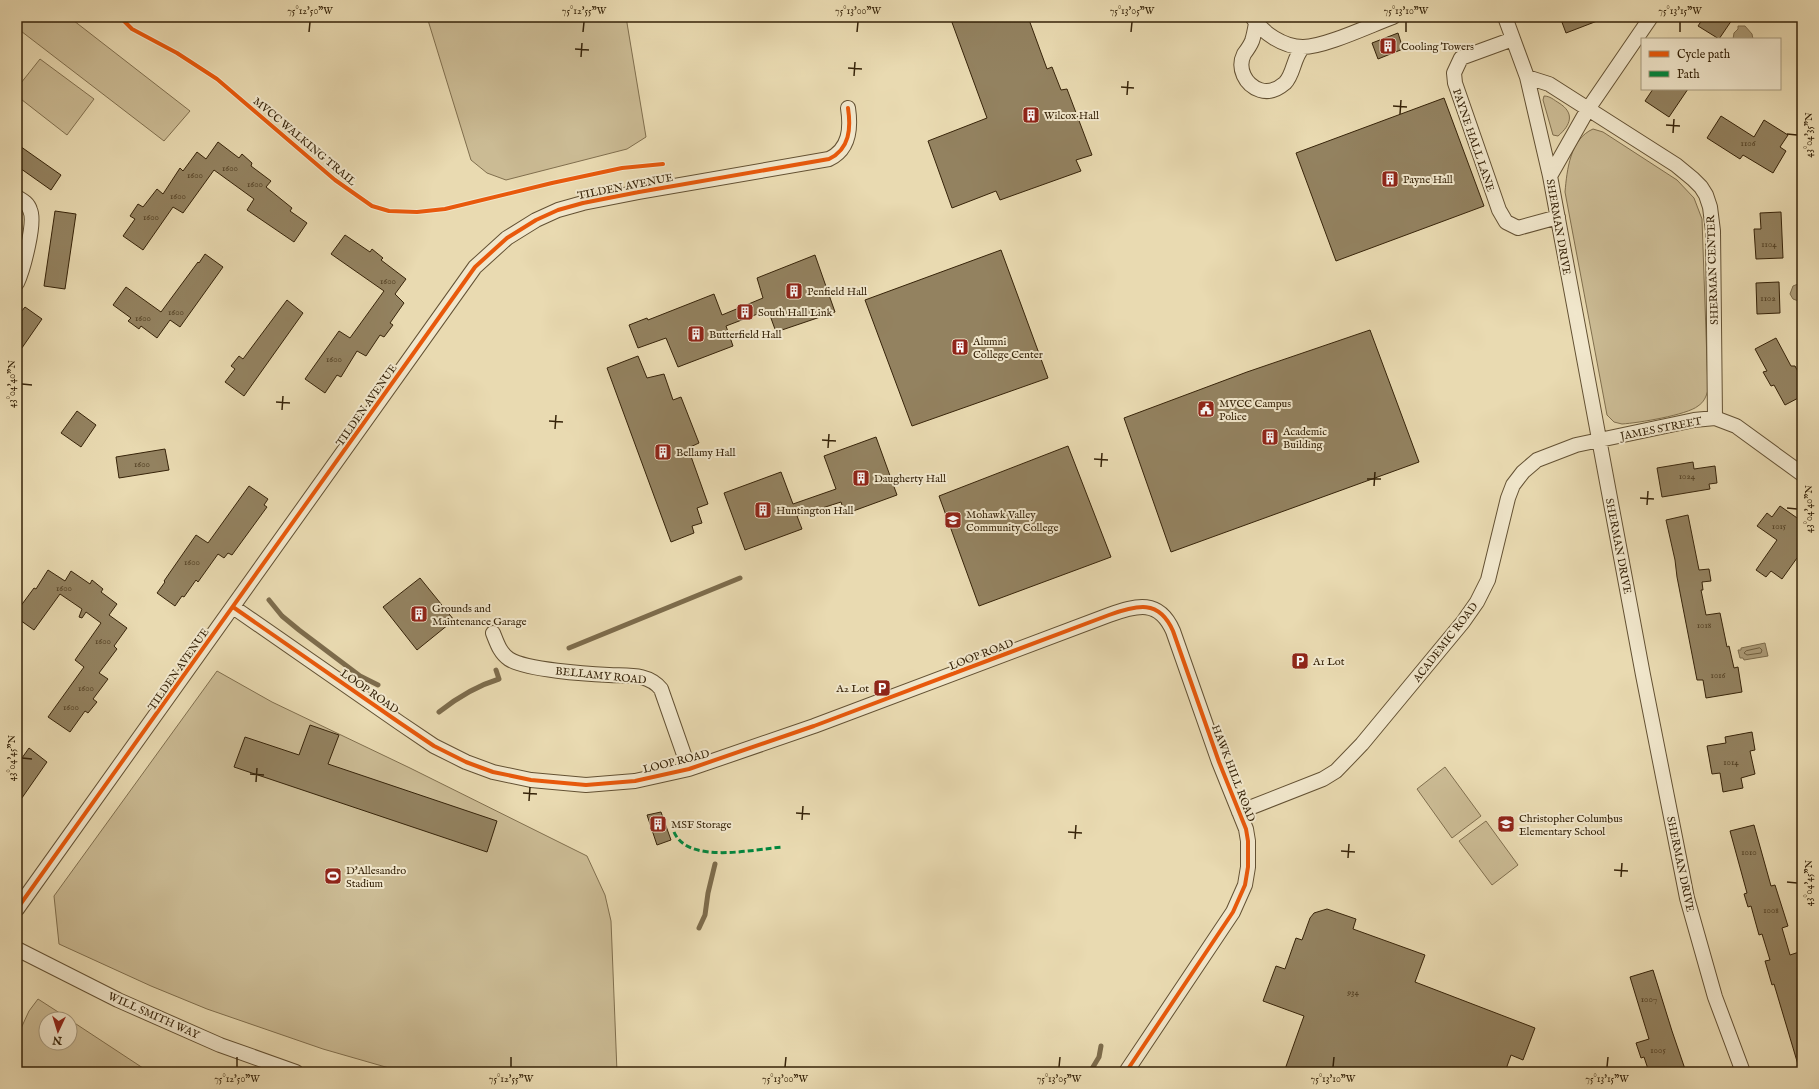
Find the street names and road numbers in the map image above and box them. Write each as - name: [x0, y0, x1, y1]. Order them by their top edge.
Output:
- street label: PAYNE HALL LANE: [1449, 87, 1497, 194]
- street label: MVCC WALKING TRAIL: [250, 95, 359, 189]
- street label: TILDEN AVENUE: [576, 171, 675, 203]
- street label: SHERMAN DRIVE: [1543, 178, 1573, 277]
- street label: SHERMAN CENTER: [1704, 214, 1722, 325]
- street label: TILDEN AVENUE: [333, 362, 401, 449]
- street label: JAMES STREET: [1617, 414, 1703, 444]
- street label: SHERMAN DRIVE: [1602, 497, 1634, 596]
- street label: ACADEMIC ROAD: [1410, 600, 1481, 686]
- street label: TILDEN AVENUE: [145, 626, 213, 713]
- street label: LOOP ROAD: [947, 636, 1016, 674]
- street label: BELLAMY ROAD: [555, 664, 647, 688]
- street label: LOOP ROAD: [338, 667, 401, 717]
- street label: HAWK HILL ROAD: [1208, 723, 1258, 824]
- street label: LOOP ROAD: [642, 747, 711, 777]
- street label: SHERMAN DRIVE: [1663, 815, 1697, 914]
- street label: WILL SMITH WAY: [106, 989, 202, 1043]

